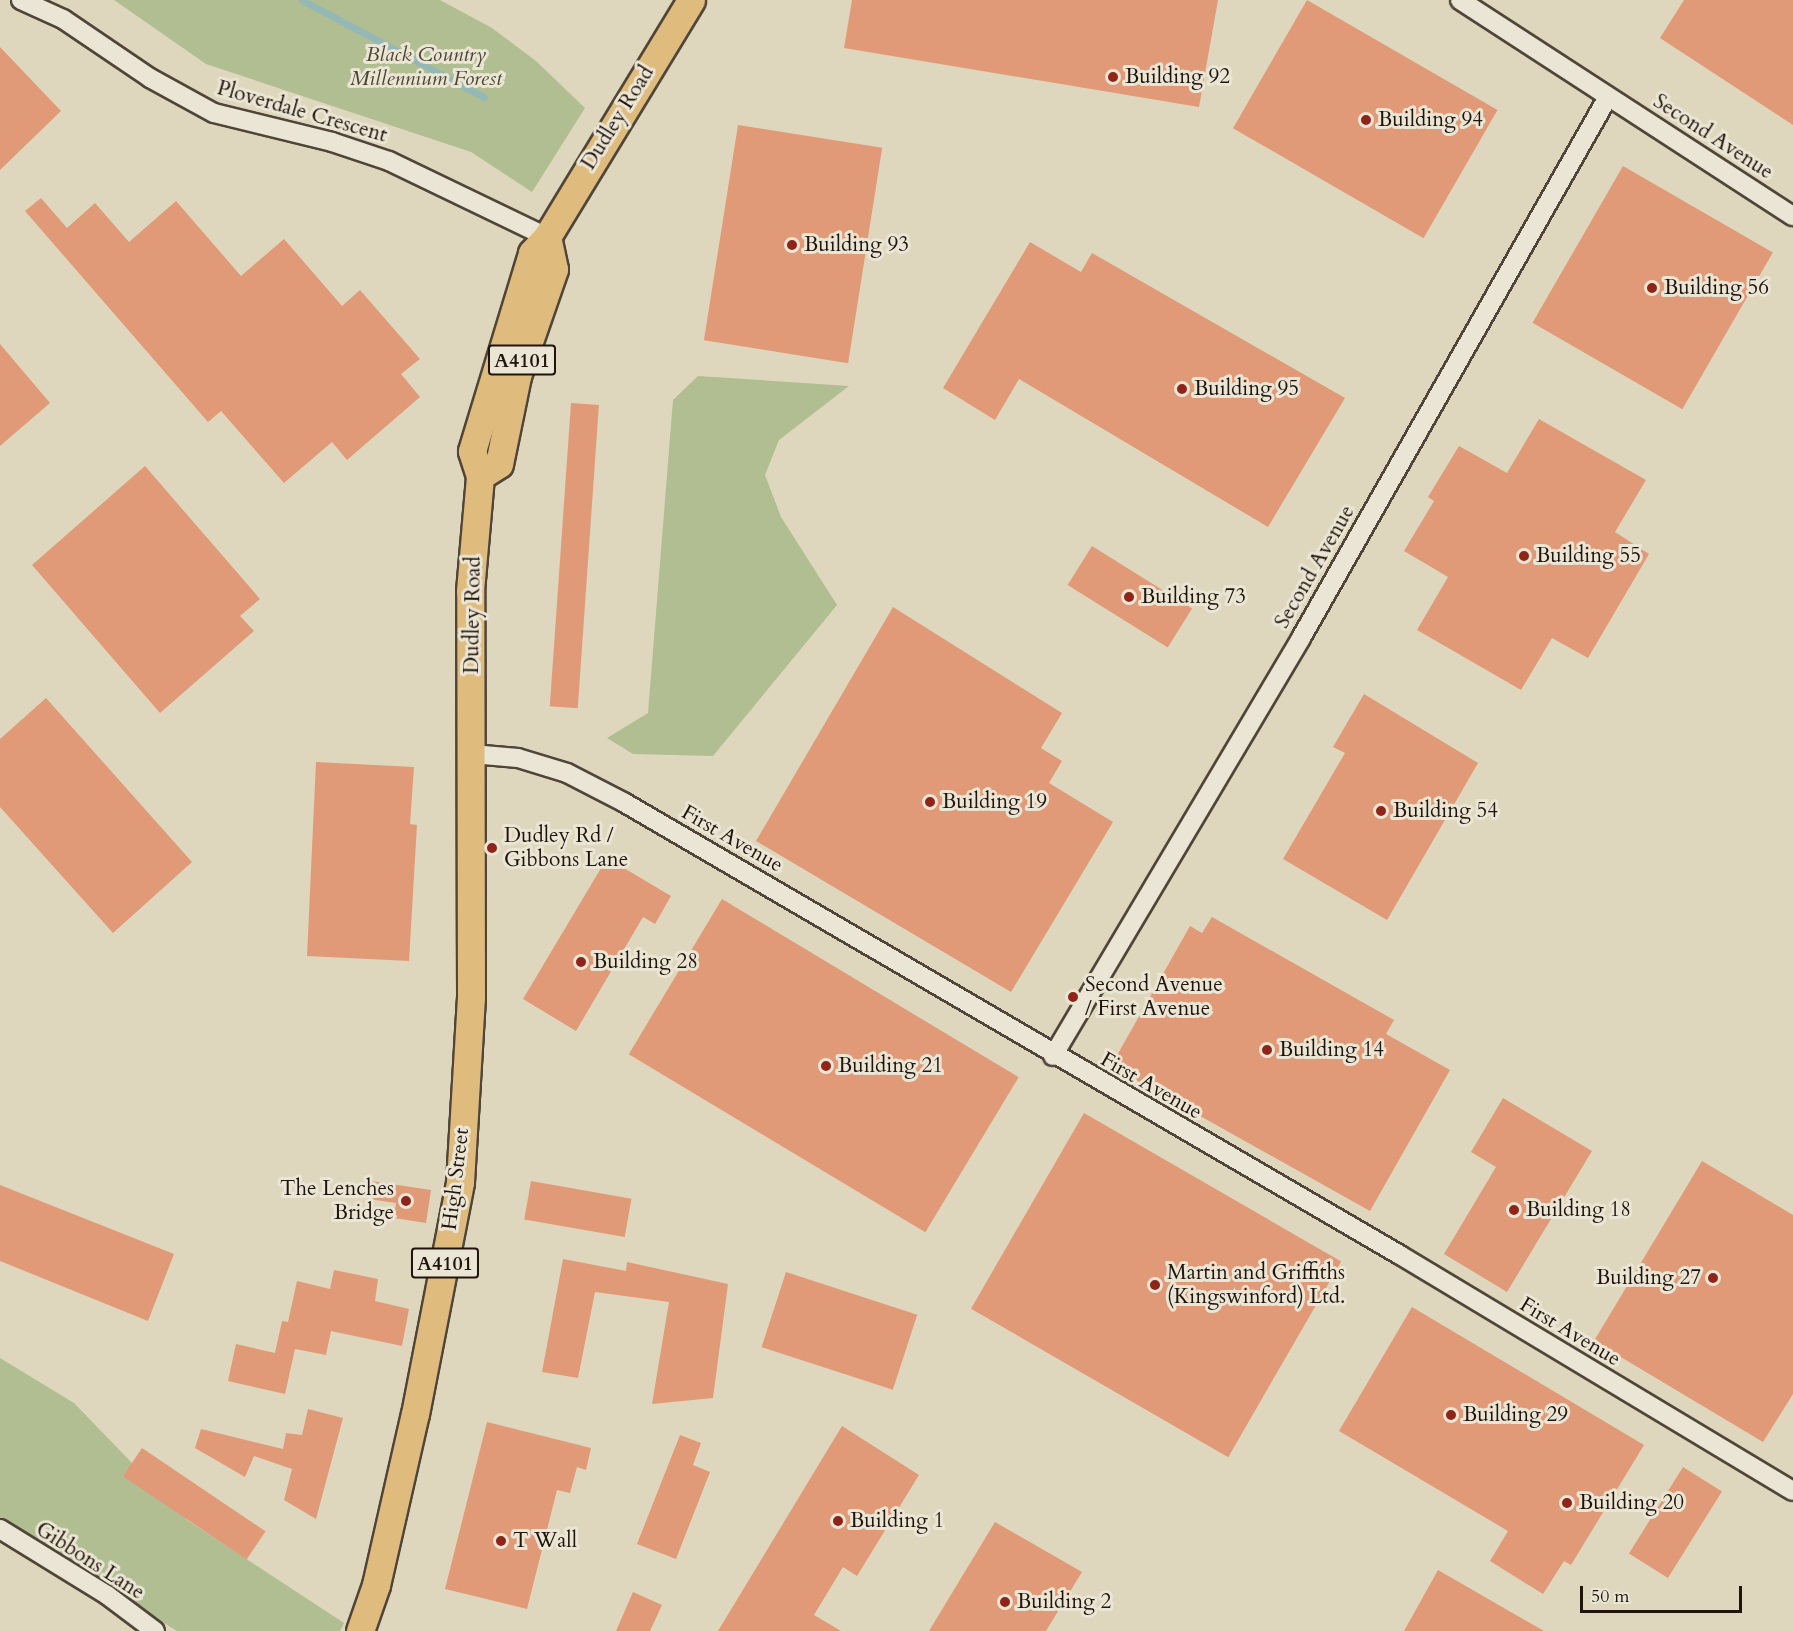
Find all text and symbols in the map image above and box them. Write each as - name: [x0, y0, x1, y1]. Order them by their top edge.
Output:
- park label: Black Country Millennium Forest: [350, 42, 502, 92]
- street label: Dudley Road: [576, 61, 660, 175]
- place label: Building 92: [1125, 64, 1230, 90]
- marker: Building 92: [1106, 70, 1120, 84]
- street label: Ploverdale Crescent: [214, 76, 390, 148]
- street label: Second Avenue: [1648, 89, 1778, 185]
- place label: Building 94: [1378, 107, 1483, 133]
- marker: Building 94: [1359, 113, 1373, 127]
- place label: Building 93: [804, 232, 909, 258]
- marker: Building 93: [785, 238, 799, 252]
- place label: Building 56: [1664, 275, 1769, 301]
- marker: Building 56: [1645, 281, 1659, 295]
- road number: A4101: [488, 343, 556, 377]
- place label: Building 95: [1194, 376, 1299, 402]
- marker: Building 95: [1175, 382, 1189, 396]
- street label: Second Avenue: [1270, 501, 1360, 633]
- place label: Building 55: [1536, 543, 1641, 569]
- marker: Building 55: [1517, 549, 1531, 563]
- street label: Dudley Road: [459, 556, 487, 674]
- place label: Building 73: [1141, 584, 1246, 610]
- marker: Building 73: [1122, 590, 1136, 604]
- place label: Building 19: [942, 789, 1047, 815]
- marker: Building 19: [923, 795, 937, 809]
- place label: Building 54: [1393, 798, 1498, 824]
- street label: First Avenue: [677, 800, 787, 878]
- marker: Building 54: [1374, 804, 1388, 818]
- place label: Dudley Rd / Gibbons Lane: [504, 823, 628, 873]
- marker: Dudley Rd / Gibbons Lane: [485, 841, 499, 855]
- place label: Building 28: [593, 949, 698, 975]
- marker: Building 28: [574, 955, 588, 969]
- place label: Second Avenue / First Avenue: [1085, 972, 1223, 1022]
- marker: Second Avenue / First Avenue: [1066, 990, 1080, 1004]
- place label: Building 14: [1279, 1037, 1384, 1063]
- marker: Building 14: [1260, 1043, 1274, 1057]
- street label: First Avenue: [1096, 1047, 1206, 1125]
- place label: Building 21: [838, 1053, 943, 1079]
- marker: Building 21: [819, 1059, 833, 1073]
- street label: High Street: [437, 1126, 475, 1232]
- place label: The Lenches Bridge: [280, 1176, 394, 1226]
- marker: The Lenches Bridge: [399, 1194, 413, 1208]
- place label: Building 18: [1526, 1197, 1631, 1223]
- marker: Building 18: [1507, 1203, 1521, 1217]
- road number: A4101: [410, 1246, 480, 1280]
- place label: Martin and Griffiths (Kingswinford) Ltd.: [1167, 1260, 1345, 1310]
- place label: Building 27: [1596, 1265, 1701, 1291]
- marker: Building 27: [1706, 1271, 1720, 1285]
- marker: Martin and Griffiths (Kingswinford) Ltd.: [1148, 1278, 1162, 1292]
- street label: First Avenue: [1515, 1292, 1625, 1372]
- place label: Building 29: [1463, 1402, 1568, 1428]
- marker: Building 29: [1444, 1408, 1458, 1422]
- place label: Building 20: [1579, 1490, 1684, 1516]
- marker: Building 20: [1560, 1496, 1574, 1510]
- place label: Building 1: [850, 1508, 944, 1534]
- marker: Building 1: [831, 1514, 845, 1528]
- street label: Gibbons Lane: [31, 1517, 149, 1605]
- place label: T Wall: [513, 1528, 577, 1554]
- marker: T Wall: [494, 1534, 508, 1548]
- scale bar: [1583, 1574, 1745, 1612]
- text: 50 m: [1591, 1584, 1630, 1609]
- place label: Building 2: [1017, 1589, 1111, 1615]
- marker: Building 2: [998, 1595, 1012, 1609]

